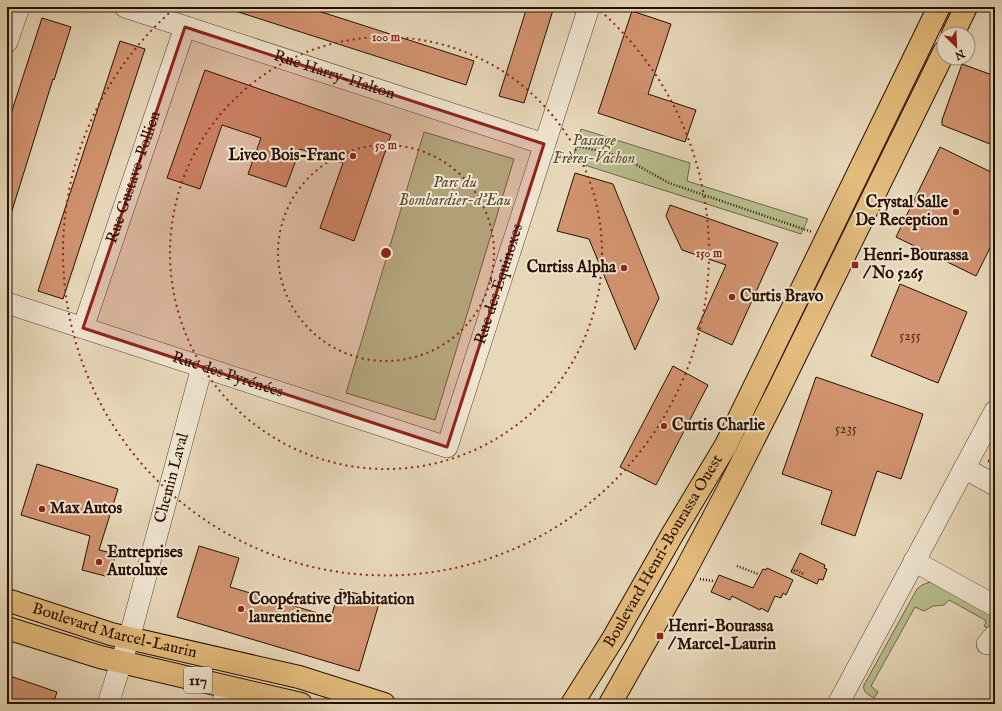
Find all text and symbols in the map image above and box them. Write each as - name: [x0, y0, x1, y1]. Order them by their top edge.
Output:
- north arrow: [936, 26, 976, 66]
- text: 100 m: [372, 30, 401, 45]
- text: N: [952, 45, 968, 63]
- street label: Rue Harry-Halton: [271, 46, 398, 105]
- street label: Rue Gustave-Pollien: [102, 108, 166, 246]
- park label: Passage Frères-Vachon: [553, 131, 635, 169]
- text: 50 m: [375, 138, 398, 153]
- place label: Liveo Bois-Franc: [228, 146, 345, 166]
- marker: Liveo Bois-Franc: [348, 151, 358, 161]
- park label: Parc du Bombardier-d'Eau: [399, 173, 511, 211]
- place label: Crystal Salle De Reception: [855, 193, 949, 231]
- marker: Crystal Salle De Reception: [951, 207, 961, 217]
- street label: Rue des Équinoxes: [471, 221, 528, 347]
- centre of rings: [379, 246, 393, 260]
- text: 150 m: [696, 246, 723, 261]
- place label: Henri-Bourassa / No 5265: [862, 246, 969, 284]
- place label: Curtiss Alpha: [527, 258, 617, 278]
- marker: Henri-Bourassa / No 5265: [850, 260, 860, 270]
- marker: Curtiss Alpha: [619, 263, 629, 273]
- place label: Curtis Bravo: [740, 287, 824, 307]
- marker: Curtis Bravo: [727, 292, 737, 302]
- house number: 5255: [899, 327, 921, 345]
- street label: Rue des Pyrénées: [169, 348, 286, 403]
- place label: Curtis Charlie: [672, 416, 766, 436]
- house number: 5235: [835, 420, 857, 438]
- marker: Curtis Charlie: [659, 421, 669, 431]
- street label: Chemin Laval: [151, 430, 194, 525]
- street label: Boulevard Henri-Bourassa Ouest: [600, 451, 728, 652]
- place label: Max Autos: [50, 499, 122, 519]
- marker: Max Autos: [37, 504, 47, 514]
- place label: Entreprises Autoluxe: [106, 543, 183, 581]
- marker: Entreprises Autoluxe: [94, 557, 104, 567]
- place label: Coopérative d’habitation laurentienne: [248, 590, 415, 628]
- street label: Boulevard Marcel-Laurin: [29, 599, 199, 663]
- marker: Coopérative d’habitation laurentienne: [236, 604, 246, 614]
- place label: Henri-Bourassa / Marcel-Laurin: [667, 617, 777, 655]
- marker: Henri-Bourassa / Marcel-Laurin: [655, 631, 665, 641]
- road number: 117: [184, 667, 212, 693]

